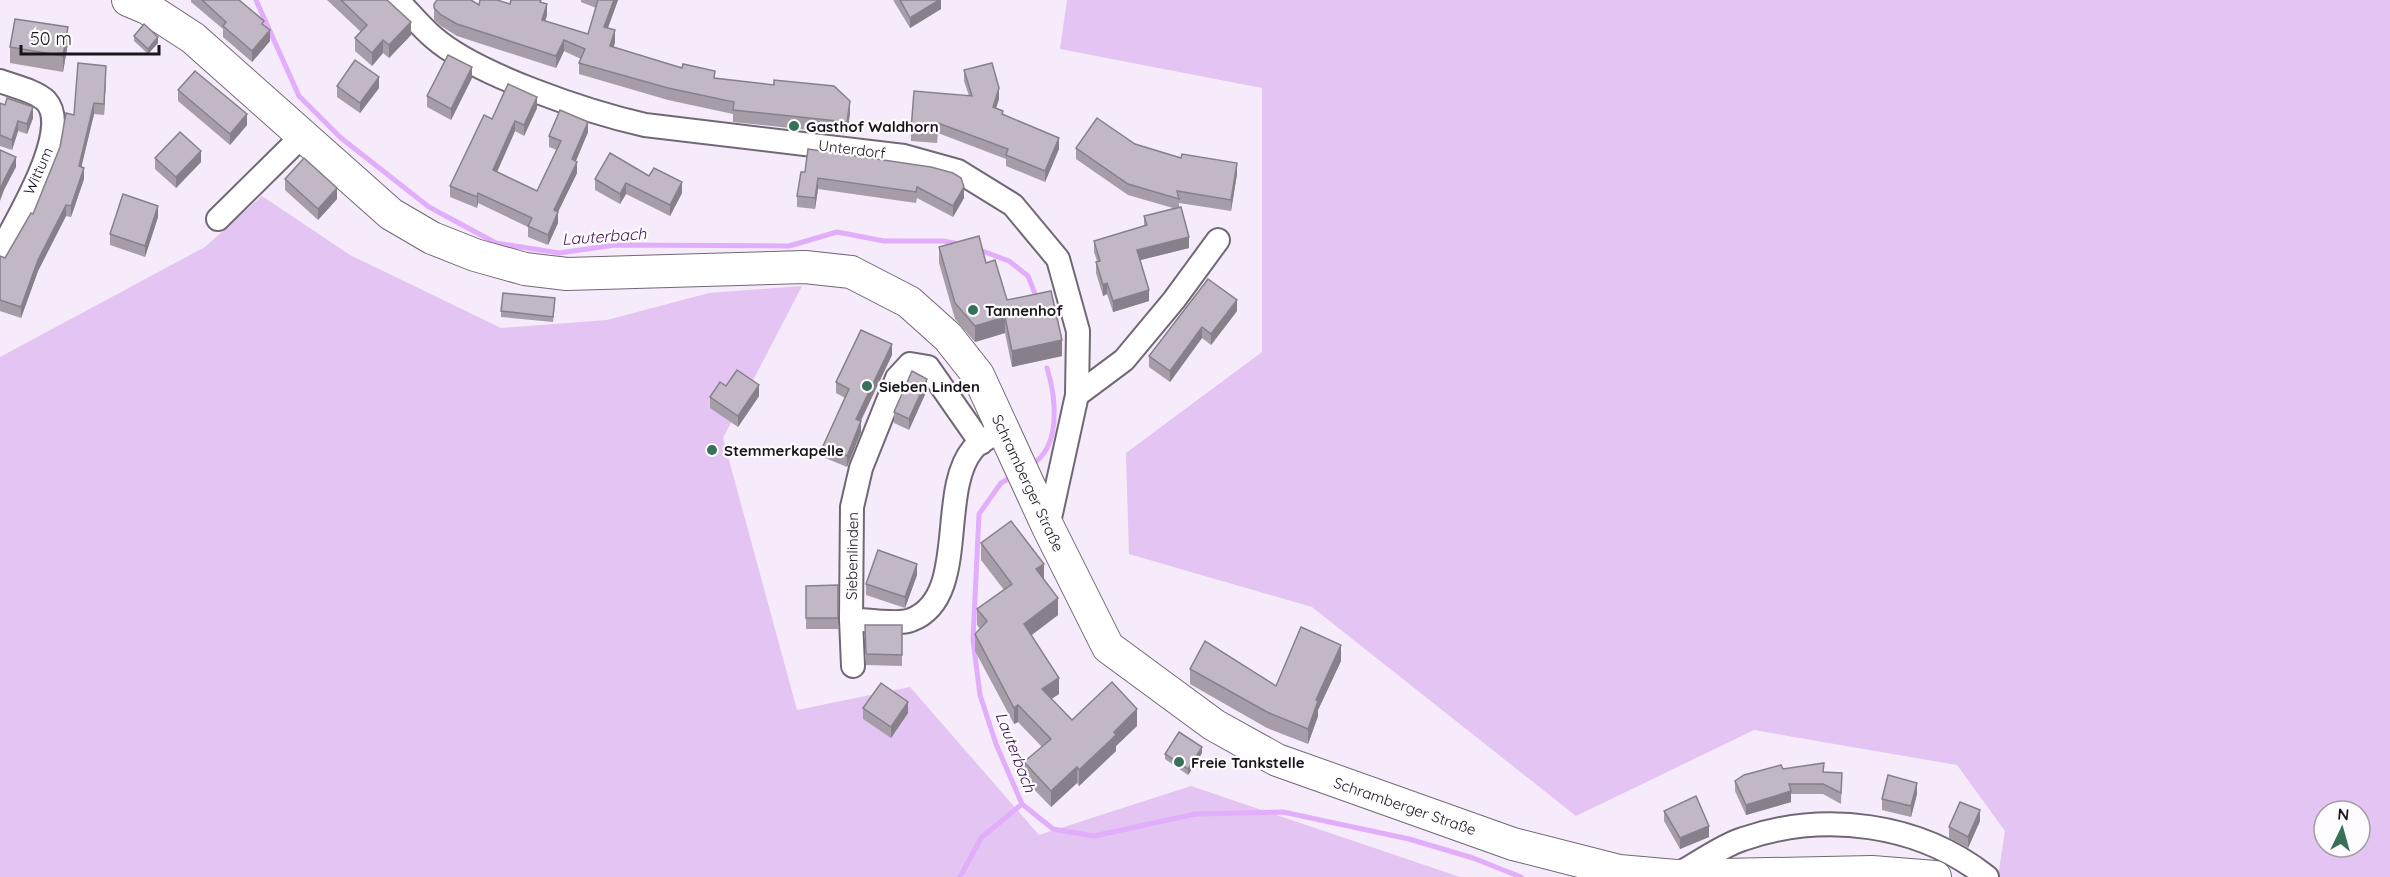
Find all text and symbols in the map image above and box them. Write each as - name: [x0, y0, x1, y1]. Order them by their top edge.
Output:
- scale bar: [21, 18, 159, 56]
- text: 50 m: [30, 27, 72, 50]
- place label: Gasthof Waldhorn: [806, 117, 939, 136]
- marker: Gasthof Waldhorn: [787, 119, 801, 133]
- street label: Unterdorf: [817, 135, 887, 163]
- street label: Wittum: [19, 144, 57, 198]
- water label: Lauterbach: [561, 223, 648, 249]
- place label: Tannenhof: [985, 301, 1063, 320]
- marker: Tannenhof: [966, 303, 980, 317]
- place label: Sieben Linden: [879, 377, 980, 396]
- marker: Sieben Linden: [860, 379, 874, 393]
- street label: Schramberger Straße: [988, 411, 1068, 555]
- place label: Stemmerkapelle: [724, 441, 844, 460]
- marker: Stemmerkapelle: [705, 443, 719, 457]
- street label: Siebenlinden: [842, 512, 862, 600]
- water label: Lauterbach: [992, 709, 1041, 796]
- place label: Freie Tankstelle: [1191, 753, 1305, 772]
- marker: Freie Tankstelle: [1172, 755, 1186, 769]
- street label: Schramberger Straße: [1331, 773, 1479, 839]
- north arrow: [2312, 799, 2372, 859]
- text: N: [2337, 804, 2350, 825]

